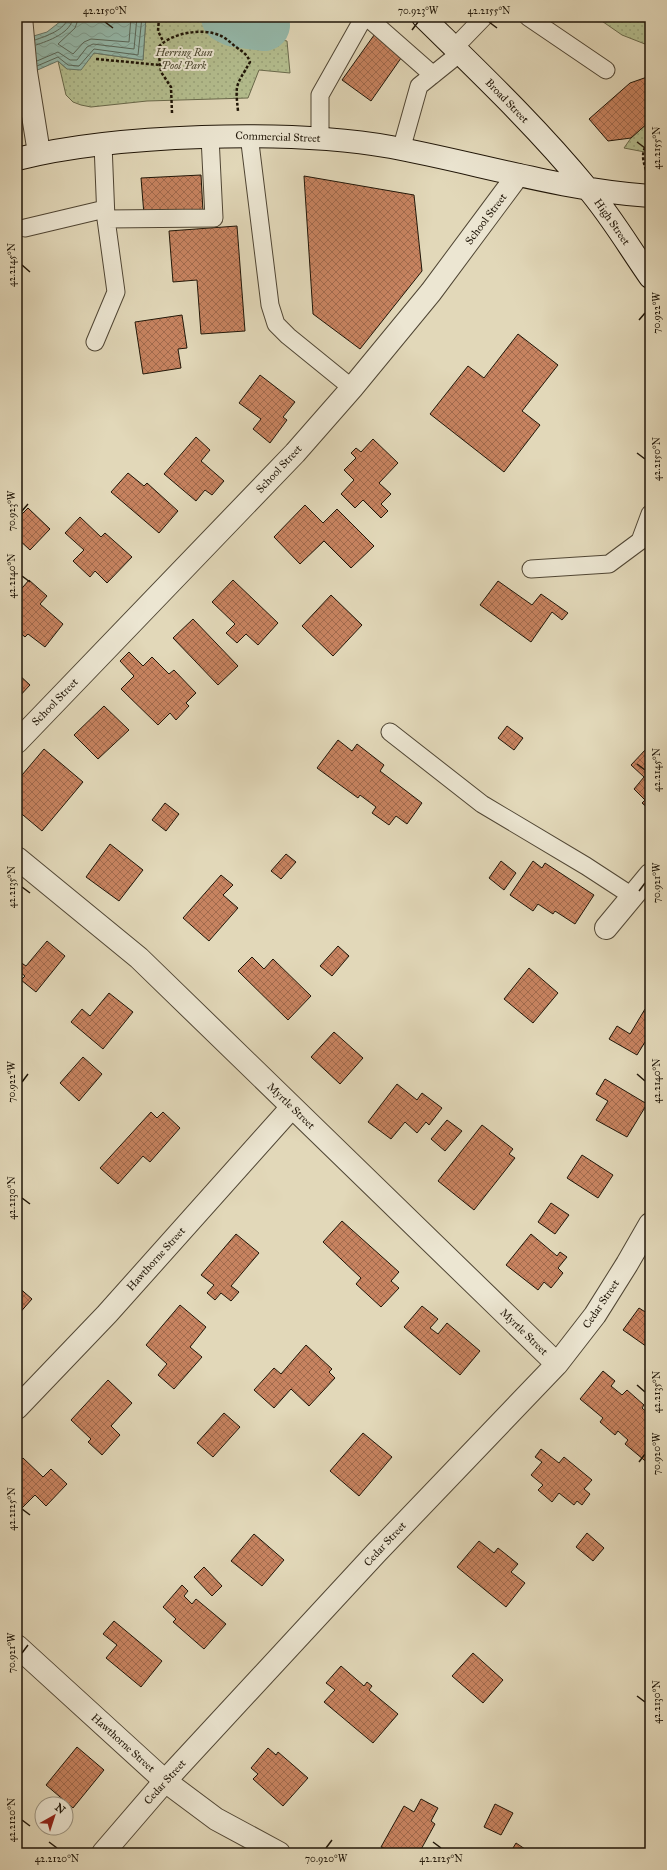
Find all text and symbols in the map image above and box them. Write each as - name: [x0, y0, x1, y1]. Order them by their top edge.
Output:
- text: 42.2150°N: [83, 5, 128, 17]
- text: 70.923°W: [398, 5, 439, 17]
- text: 42.2155°N: [468, 5, 511, 17]
- park label: Herring Run Pool Park: [154, 46, 213, 72]
- street label: Broad Street: [483, 76, 531, 126]
- text: 42.2155°N: [651, 126, 663, 170]
- street label: Commercial Street: [235, 129, 321, 145]
- street label: School Street: [462, 191, 510, 247]
- street label: High Street: [591, 196, 633, 248]
- text: 42.2145°N: [6, 242, 18, 287]
- text: 70.922°W: [651, 292, 663, 334]
- text: 42.2150°N: [651, 436, 663, 481]
- street label: School Street: [253, 442, 305, 496]
- text: 70.923°W: [6, 490, 18, 531]
- text: 42.2140°N: [6, 553, 18, 599]
- street label: School Street: [29, 675, 81, 728]
- text: 42.2145°N: [651, 747, 663, 792]
- text: 70.921°W: [651, 862, 663, 903]
- text: 42.2135°N: [6, 865, 18, 908]
- text: 42.2140°N: [651, 1058, 663, 1104]
- text: 70.922°W: [6, 1061, 18, 1103]
- street label: Myrtle Street: [264, 1080, 318, 1132]
- text: 42.2130°N: [6, 1176, 18, 1220]
- street label: Hawthorne Street: [124, 1224, 188, 1294]
- street label: Cedar Street: [580, 1277, 622, 1331]
- street label: Myrtle Street: [497, 1306, 551, 1358]
- text: 42.2135°N: [651, 1370, 663, 1413]
- text: 70.920°W: [651, 1432, 663, 1475]
- text: 42.2125°N: [6, 1487, 18, 1531]
- street label: Cedar Street: [361, 1519, 409, 1569]
- text: 70.921°W: [6, 1632, 18, 1673]
- text: 42.2130°N: [651, 1680, 663, 1724]
- street label: Hawthorne Street: [88, 1711, 158, 1775]
- street label: Cedar Street: [141, 1757, 189, 1807]
- north arrow: [34, 1796, 74, 1836]
- text: 42.2120°N: [6, 1797, 18, 1842]
- text: N: [52, 1801, 68, 1817]
- text: 42.2120°N: [35, 1853, 80, 1865]
- text: 70.920°W: [305, 1853, 348, 1865]
- text: 42.2125°N: [419, 1853, 463, 1865]

